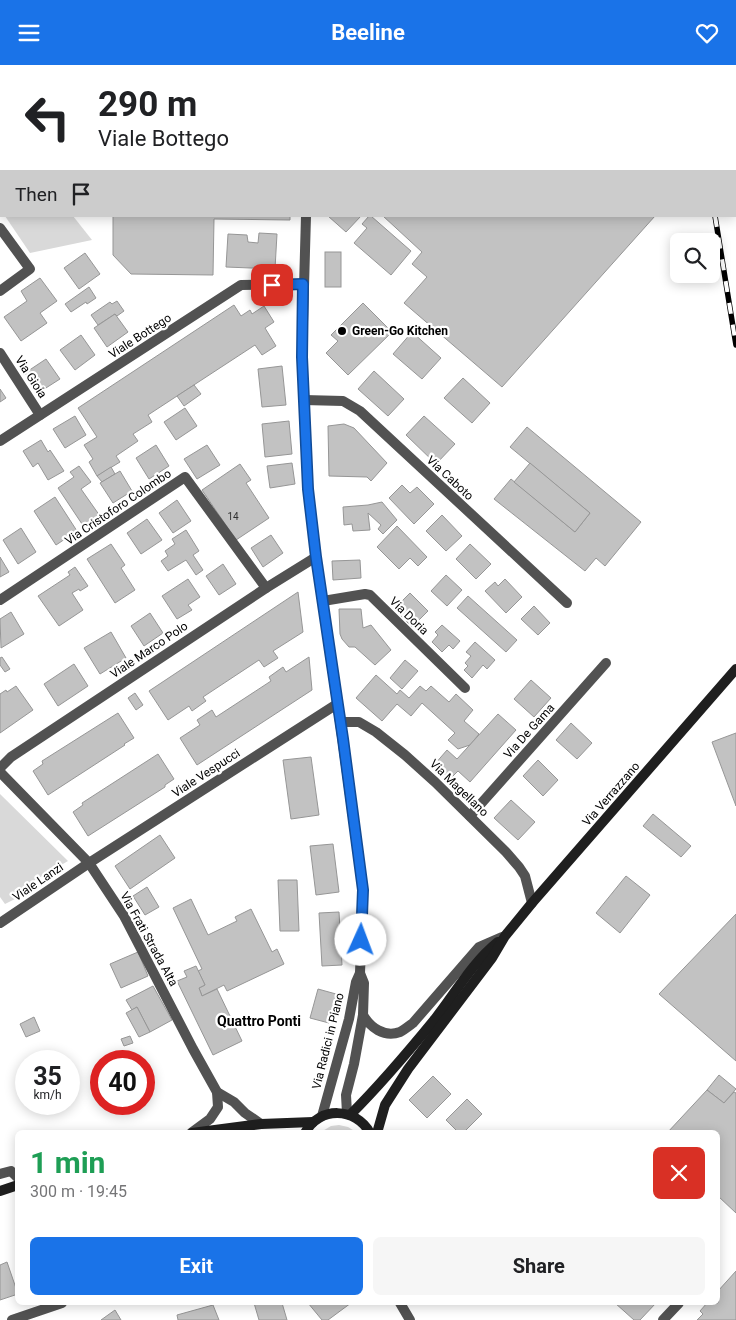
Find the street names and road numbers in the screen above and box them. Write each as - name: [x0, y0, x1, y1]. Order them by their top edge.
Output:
- street label: Viale Bottego: [106, 311, 174, 361]
- street label: Via Gioia: [12, 353, 50, 401]
- street label: Via Caboto: [424, 453, 476, 503]
- street label: Via Cristoforo Colombo: [62, 466, 174, 548]
- street label: Via Doria: [387, 594, 431, 638]
- street label: Viale Marco Polo: [108, 619, 191, 681]
- street label: Via De Gama: [501, 701, 557, 761]
- street label: Viale Vespucci: [169, 746, 243, 800]
- street label: Via Magellano: [427, 757, 491, 820]
- street label: Via Verrazzano: [579, 759, 643, 829]
- street label: Viale Lanzi: [10, 860, 66, 904]
- street label: Via Frati Strada Alta: [117, 889, 181, 989]
- street label: Via Radici in Piano: [309, 991, 347, 1091]

